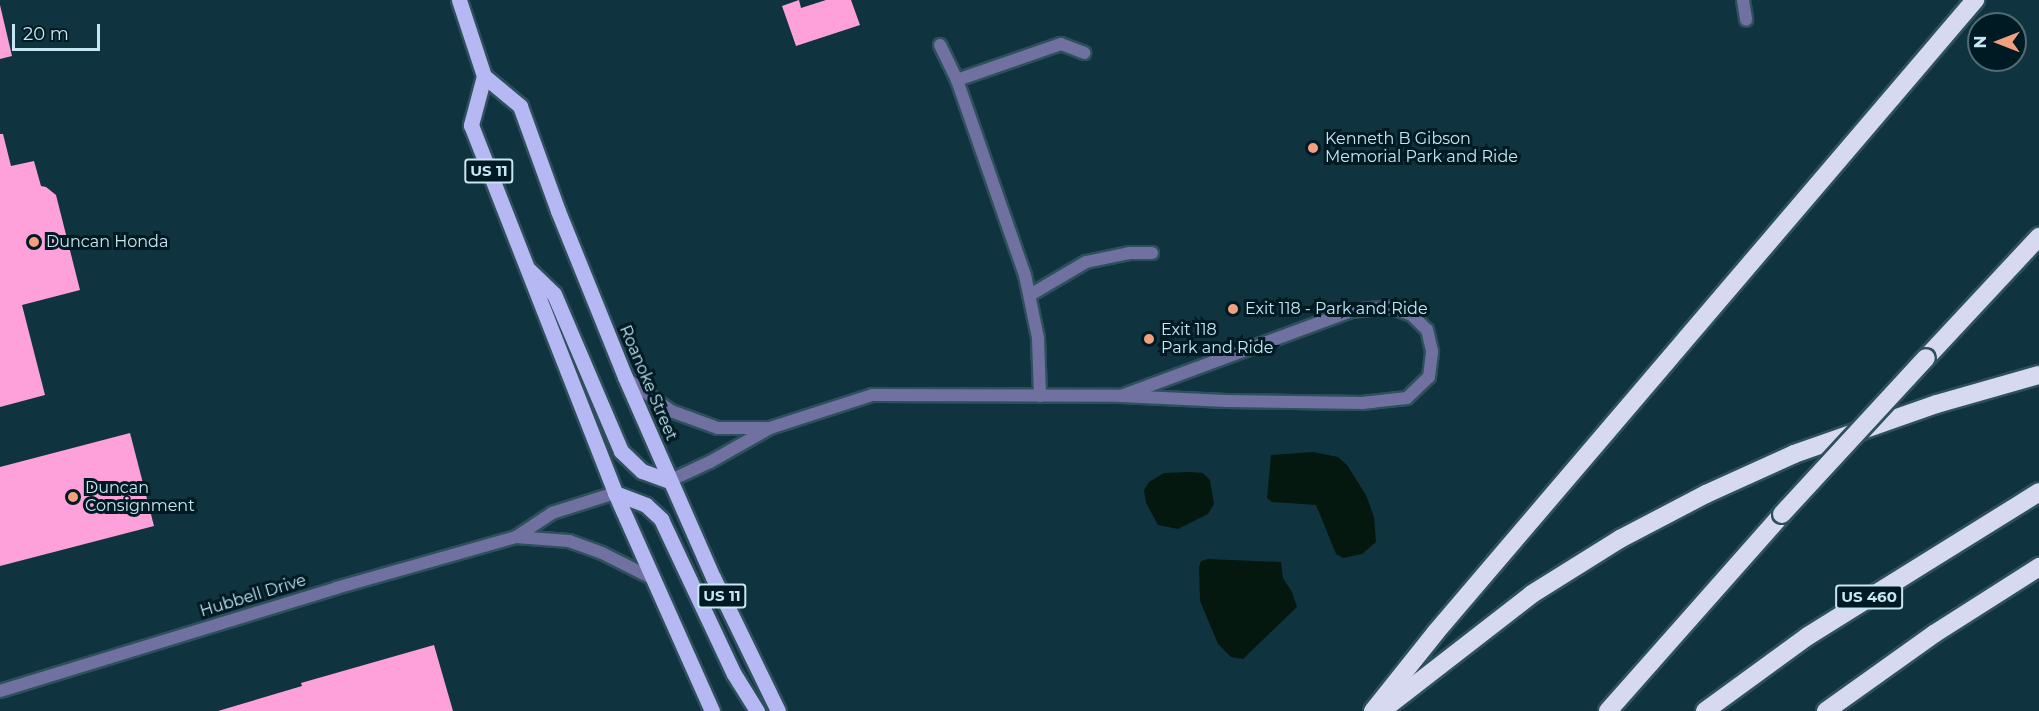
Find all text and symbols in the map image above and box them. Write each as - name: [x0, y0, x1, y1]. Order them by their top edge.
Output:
- scale bar: [15, 12, 104, 50]
- north arrow: [1967, 12, 2027, 72]
- text: 20 m: [23, 23, 69, 45]
- text: N: [1971, 36, 1990, 48]
- place label: Kenneth B Gibson Memorial Park and Ride: [1325, 129, 1518, 167]
- marker: Kenneth B Gibson Memorial Park and Ride: [1306, 141, 1320, 155]
- road number: US 11: [464, 159, 514, 183]
- place label: Duncan Honda: [46, 232, 168, 252]
- marker: Duncan Honda: [27, 235, 41, 249]
- place label: Exit 118 - Park and Ride: [1245, 299, 1428, 319]
- marker: Exit 118 - Park and Ride: [1226, 302, 1240, 316]
- place label: Exit 118 Park and Ride: [1161, 320, 1273, 358]
- street label: Roanoke Street: [615, 323, 681, 443]
- marker: Exit 118 Park and Ride: [1142, 332, 1156, 346]
- place label: Duncan Consignment: [85, 478, 195, 516]
- marker: Duncan Consignment: [66, 490, 80, 504]
- street label: Hubbell Drive: [198, 571, 308, 621]
- road number: US 11: [696, 584, 748, 608]
- road number: US 460: [1834, 585, 1904, 609]

